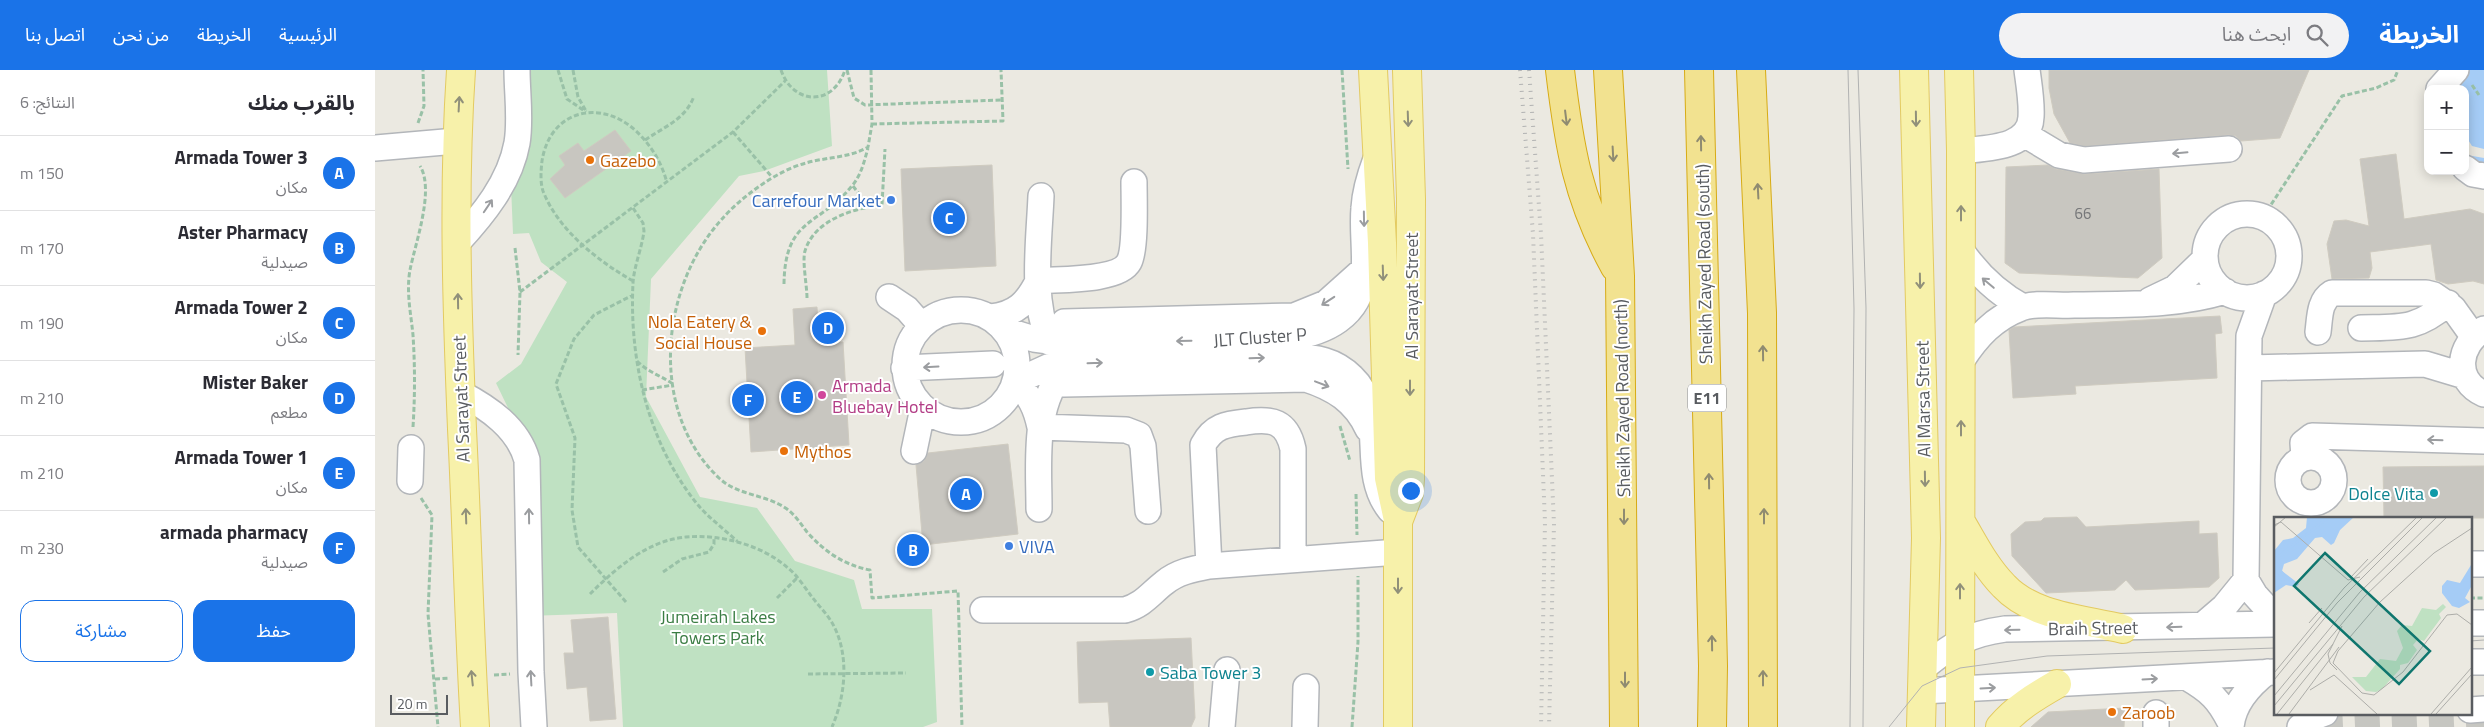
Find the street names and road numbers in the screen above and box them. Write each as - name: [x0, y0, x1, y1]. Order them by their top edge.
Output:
- street label: Sheikh Zayed Road (south): [1689, 164, 1719, 364]
- street label: Al Sarayat Street: [1398, 232, 1425, 360]
- street label: Sheikh Zayed Road (north): [1607, 299, 1637, 497]
- street label: JLT Cluster P: [1212, 320, 1308, 354]
- street label: Al Sarayat Street: [445, 334, 477, 463]
- street label: Al Marsa Street: [1908, 340, 1938, 458]
- road number: E11: [1688, 384, 1726, 412]
- street label: Braih Street: [2048, 614, 2139, 642]

